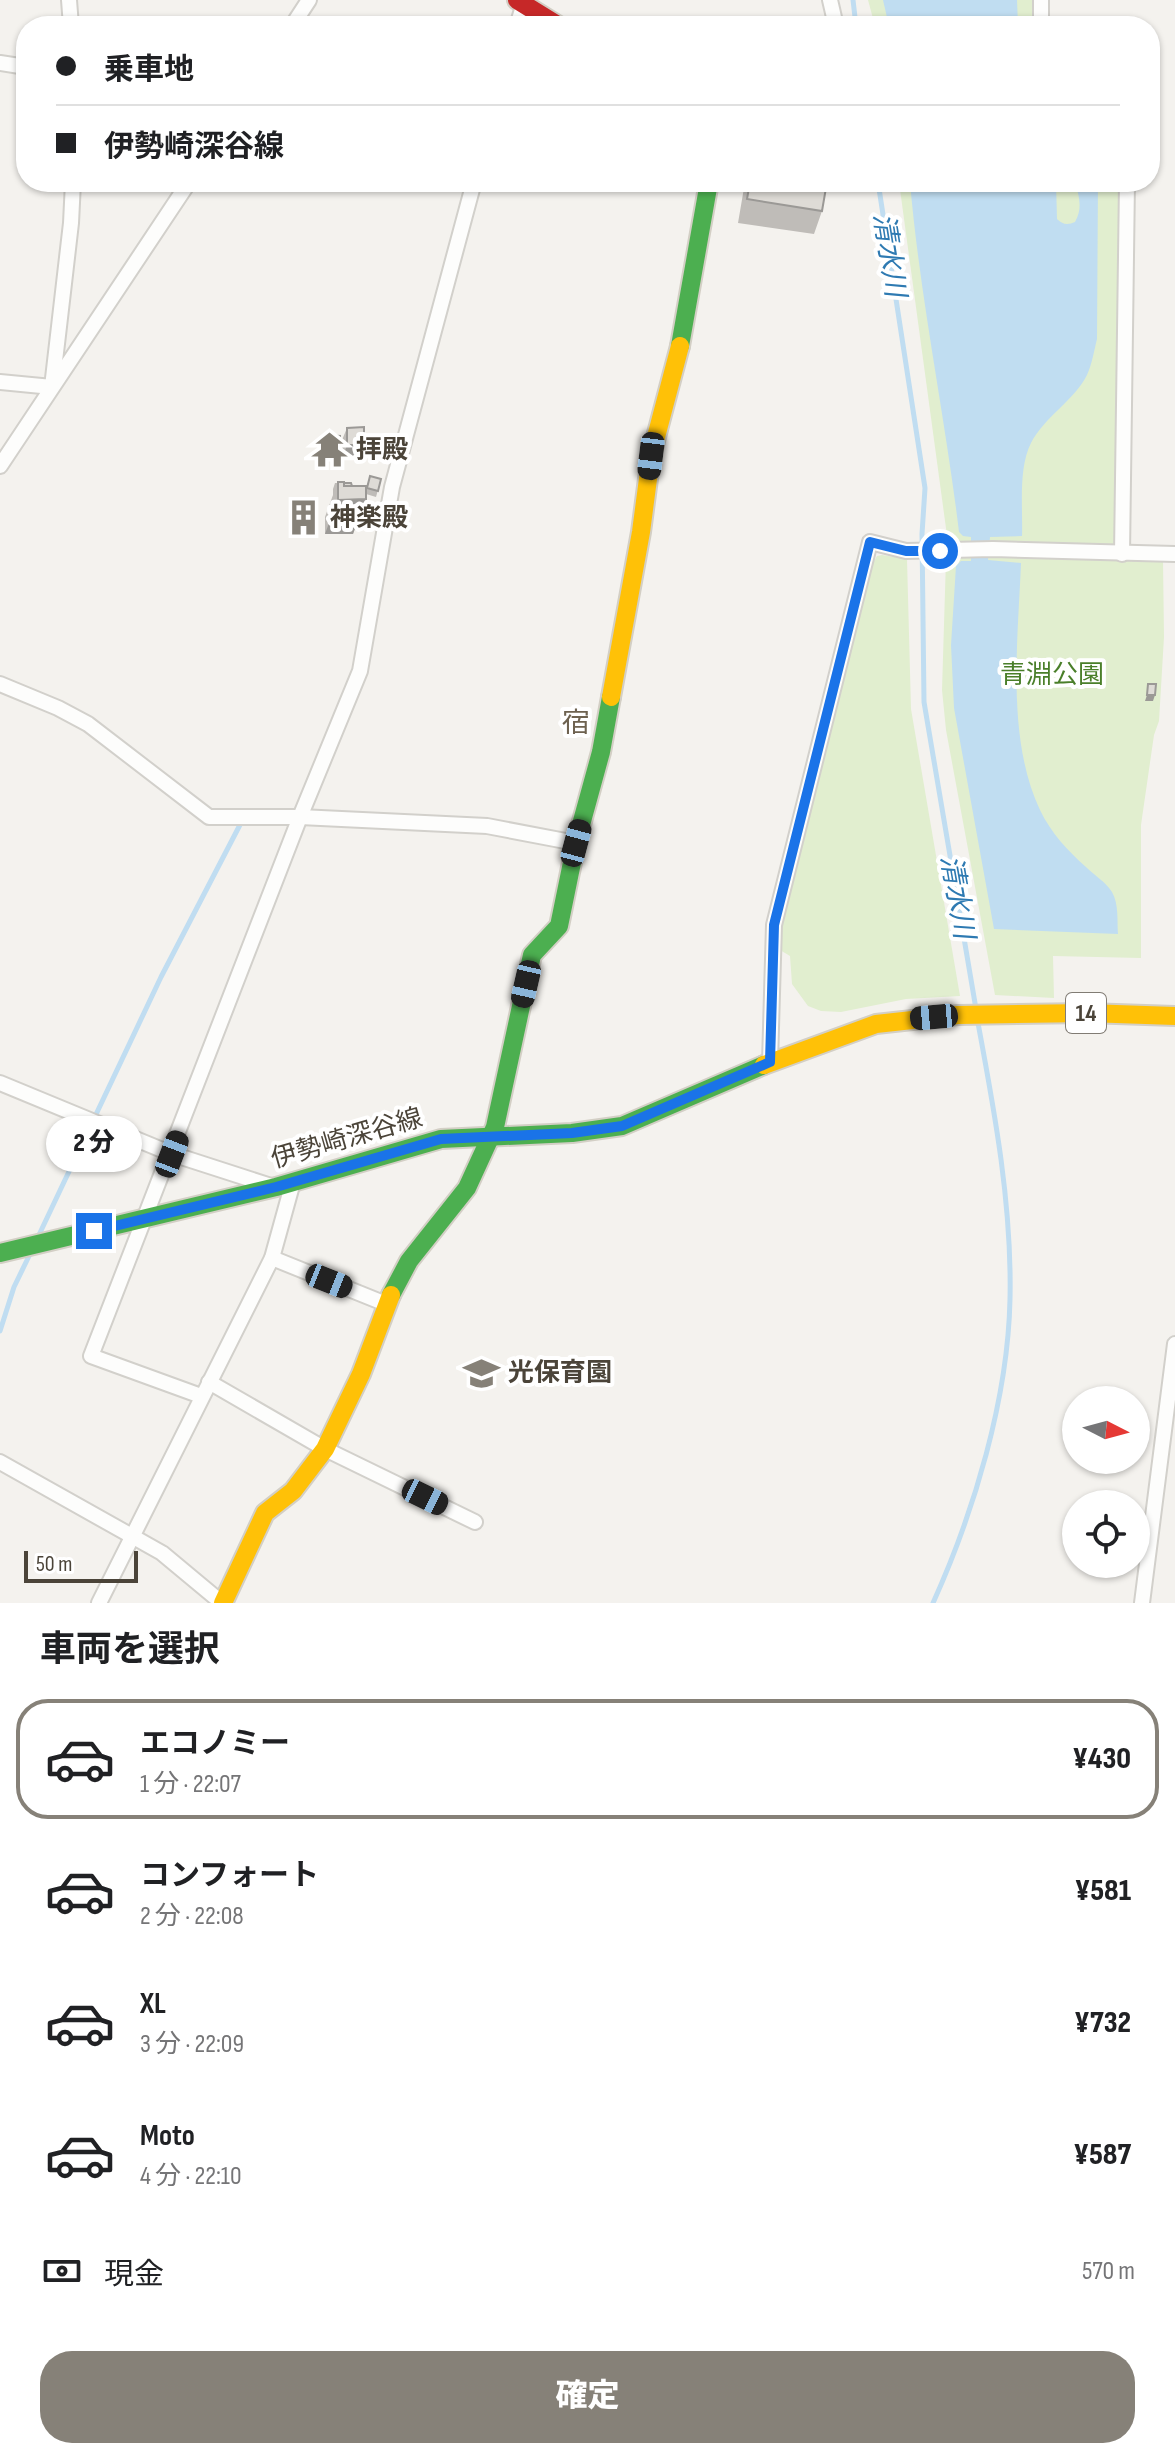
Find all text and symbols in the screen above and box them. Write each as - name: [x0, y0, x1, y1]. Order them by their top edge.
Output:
- text: 乗車地: [104, 52, 194, 88]
- text: 伊勢崎深谷線: [104, 129, 284, 165]
- water label: 清水川: [866, 211, 912, 302]
- temple icon: 拝殿: [311, 431, 349, 469]
- car: [636, 431, 666, 481]
- place label: 拝殿: [356, 435, 408, 466]
- building icon: 神楽殿: [285, 499, 323, 537]
- place label: 神楽殿: [330, 503, 408, 534]
- route start: [922, 533, 958, 569]
- park label: 青淵公園: [1000, 660, 1104, 691]
- district label: 宿: [562, 707, 590, 740]
- car: [558, 817, 594, 869]
- water label: 清水川: [933, 853, 981, 944]
- car: [509, 958, 543, 1010]
- road number: 14: [1066, 993, 1106, 1033]
- car: [909, 1003, 959, 1031]
- street label: 伊勢崎深谷線: [268, 1103, 426, 1175]
- callout: 2 分: [46, 1115, 142, 1171]
- car: [152, 1127, 192, 1181]
- text: 2 分: [73, 1128, 115, 1159]
- route end: [76, 1213, 112, 1249]
- car: [302, 1261, 356, 1301]
- school or university icon: 光保育園: [463, 1354, 501, 1392]
- place label: 光保育園: [508, 1358, 612, 1389]
- north arrow: [1062, 1386, 1150, 1474]
- map controls: [1062, 1386, 1150, 1578]
- car: [398, 1476, 452, 1518]
- button: locate: [1062, 1490, 1150, 1578]
- scale bar: [24, 1547, 138, 1583]
- text: 50 m: [36, 1551, 72, 1578]
- text: 車両を選択: [40, 1629, 220, 1672]
- icon: car: [44, 1723, 116, 1795]
- text: エコノミー: [140, 1726, 290, 1762]
- text: ¥430: [1073, 1741, 1131, 1777]
- text: 1 分 · 22:07: [140, 1769, 241, 1800]
- icon: car: [44, 1855, 116, 1927]
- text: コンフォート: [140, 1858, 319, 1894]
- text: ¥581: [1075, 1873, 1131, 1909]
- text: 2 分 · 22:08: [140, 1901, 244, 1932]
- text: XL: [140, 1986, 166, 2022]
- icon: car: [44, 1987, 116, 2059]
- text: ¥732: [1074, 2005, 1131, 2041]
- text: 3 分 · 22:09: [140, 2029, 244, 2060]
- text: Moto: [140, 2118, 195, 2154]
- icon: car: [44, 2119, 116, 2191]
- text: ¥587: [1074, 2137, 1131, 2173]
- text: 4 分 · 22:10: [140, 2161, 242, 2192]
- icon: cash: [40, 2249, 84, 2293]
- text: 570 m: [1082, 2256, 1135, 2287]
- text: 現金: [104, 2257, 164, 2293]
- button: 確定: [40, 2351, 1135, 2443]

